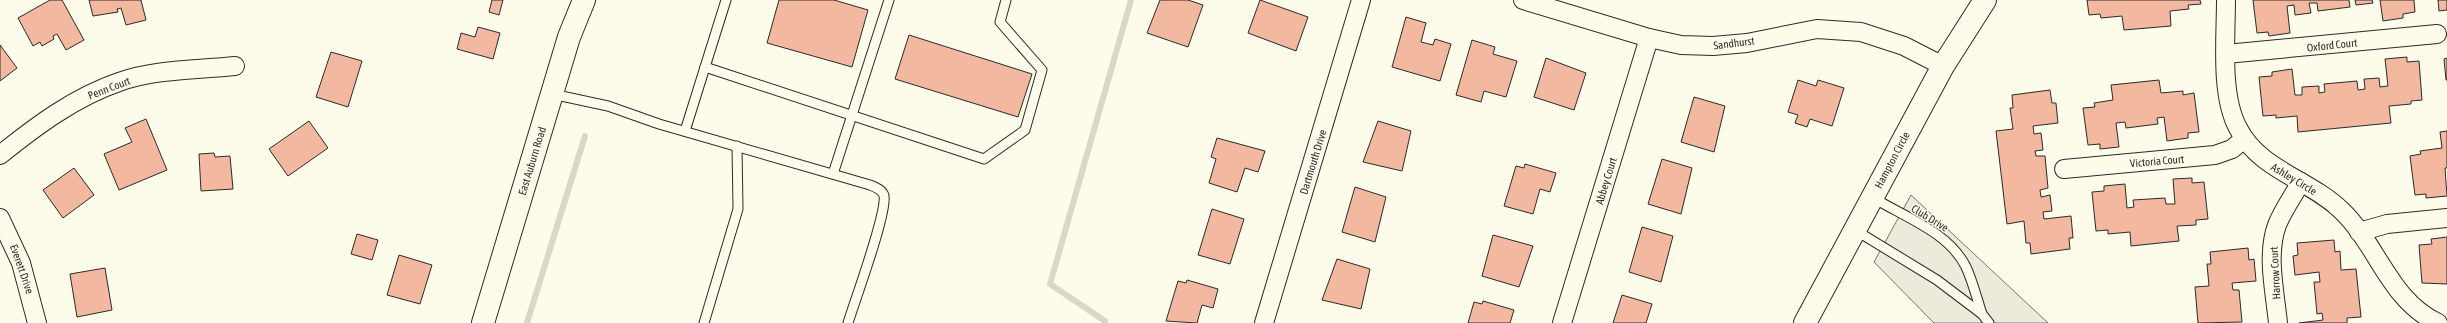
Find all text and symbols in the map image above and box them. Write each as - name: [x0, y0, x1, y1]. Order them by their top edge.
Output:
- street label: Sandhurst: [1713, 35, 1755, 51]
- street label: Oxford Court: [2306, 36, 2358, 54]
- street label: Penn Court: [86, 74, 132, 102]
- street label: East Auburn Road: [516, 125, 548, 197]
- street label: Dartmouth Drive: [1297, 128, 1329, 196]
- street label: Hampton Circle: [1872, 130, 1912, 190]
- street label: Victoria Court: [2129, 153, 2185, 169]
- street label: Abbey Court: [1593, 156, 1619, 206]
- street label: Ashley Circle: [2269, 161, 2319, 197]
- street label: Club Drive: [1909, 202, 1951, 234]
- street label: Everett Drive: [8, 243, 36, 295]
- street label: Harrow Court: [2268, 246, 2282, 300]

